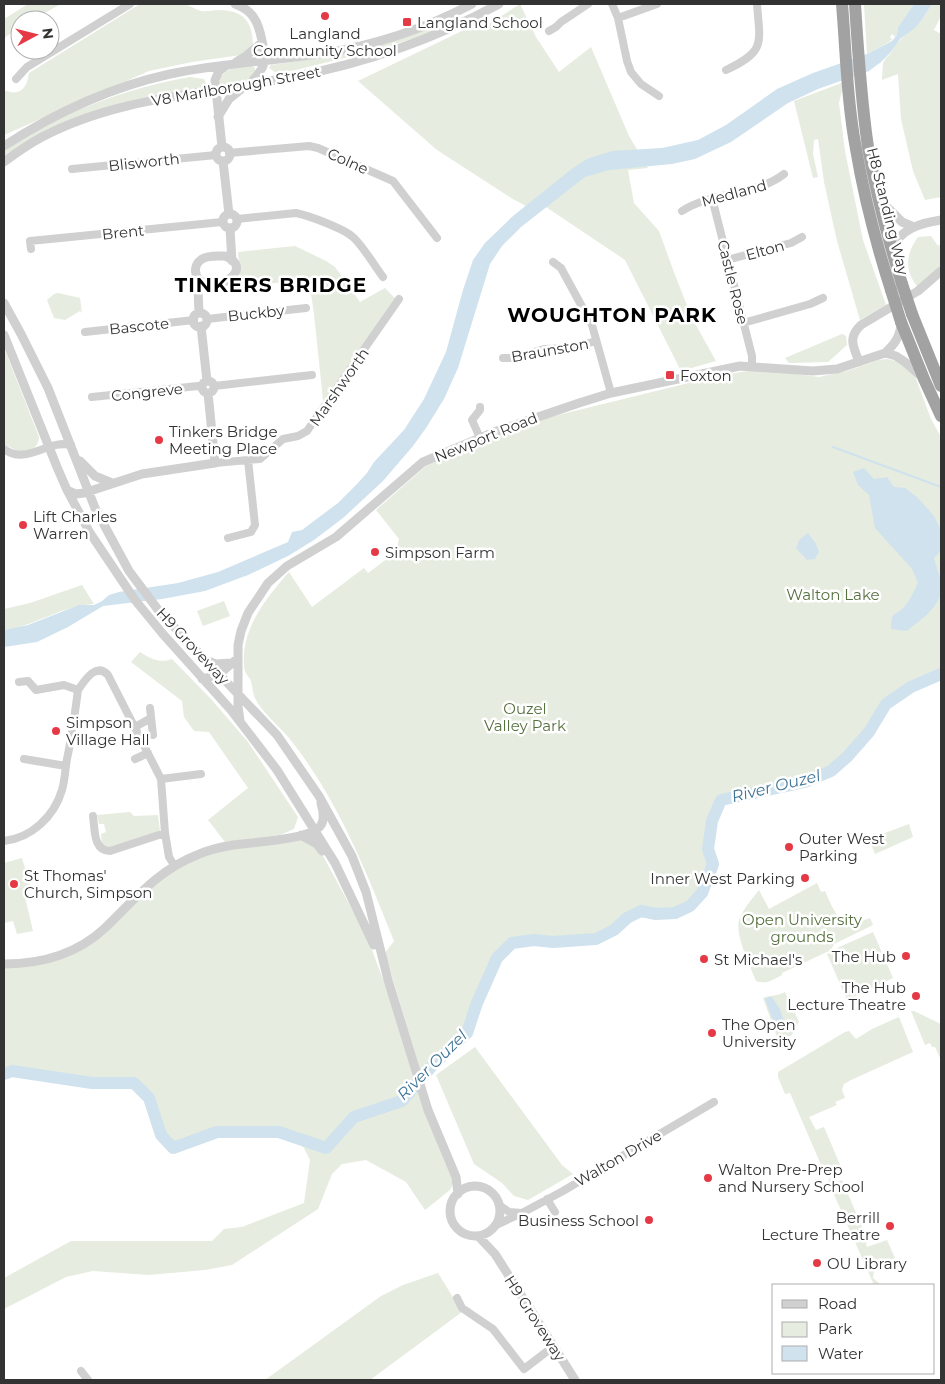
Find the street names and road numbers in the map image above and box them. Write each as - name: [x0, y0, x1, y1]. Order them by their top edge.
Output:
- street label: V8 Marlborough Street: [150, 62, 322, 110]
- street label: Colne: [325, 144, 371, 178]
- street label: H8 Standing Way: [863, 145, 913, 278]
- street label: Blisworth: [108, 149, 180, 175]
- street label: Medland: [699, 175, 769, 211]
- street label: Brent: [101, 220, 145, 244]
- street label: Elton: [744, 236, 786, 264]
- street label: Castle Rose: [713, 238, 753, 326]
- street label: Buckby: [227, 300, 286, 325]
- street label: Bascote: [108, 313, 170, 339]
- street label: Braunston: [510, 334, 590, 366]
- street label: Marshworth: [305, 344, 373, 430]
- street label: Congreve: [110, 379, 184, 405]
- street label: Newport Road: [432, 408, 540, 466]
- street label: H9 Groveway: [153, 604, 234, 689]
- street label: Walton Drive: [571, 1125, 665, 1191]
- street label: H9 Groveway: [500, 1272, 570, 1365]

